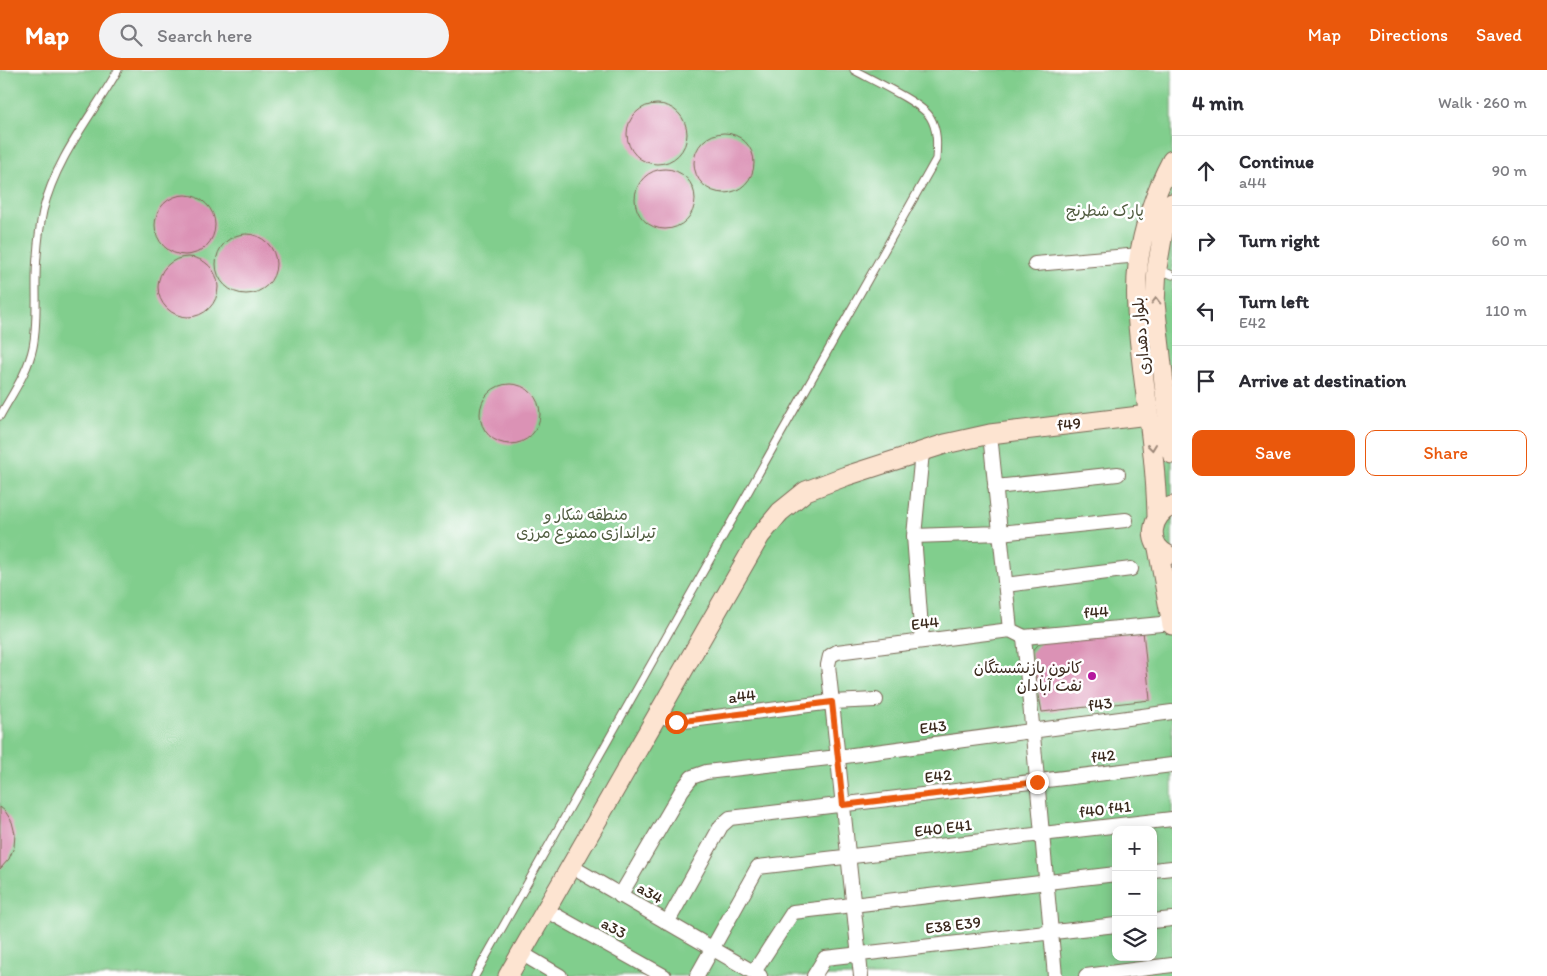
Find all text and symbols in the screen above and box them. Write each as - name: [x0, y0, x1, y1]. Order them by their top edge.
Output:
- search box: [99, 13, 449, 58]
- text: Map: [25, 21, 69, 50]
- icon: search: [117, 21, 145, 49]
- text: Search here: [157, 24, 252, 47]
- text: Map: [1308, 24, 1341, 46]
- text: Directions: [1369, 24, 1448, 46]
- text: Saved: [1476, 24, 1522, 46]
- text: 4 min: [1192, 90, 1244, 115]
- text: Walk · 260 m: [1438, 93, 1527, 112]
- text: Continue: [1239, 150, 1314, 173]
- icon: ahead: [1192, 157, 1220, 185]
- text: 90 m: [1492, 161, 1527, 180]
- text: a44: [1239, 173, 1267, 192]
- park label: پارک شطرنج: [1066, 201, 1144, 221]
- icon: right: [1192, 227, 1220, 255]
- text: Turn right: [1239, 229, 1320, 252]
- text: 60 m: [1492, 231, 1527, 250]
- text: Turn left: [1239, 290, 1309, 313]
- street label: بلوار دهداری: [1128, 296, 1155, 376]
- one-way arrow: [1151, 297, 1161, 304]
- icon: left: [1192, 297, 1220, 325]
- text: 110 m: [1485, 301, 1527, 320]
- text: E42: [1239, 313, 1266, 332]
- icon: arrive: [1192, 367, 1220, 395]
- text: Arrive at destination: [1239, 369, 1406, 392]
- street label: f49: [1056, 413, 1082, 435]
- button: Save: [1192, 430, 1355, 476]
- button: Share: [1365, 430, 1527, 476]
- one-way arrow: [1146, 443, 1157, 451]
- park label: منطقه شکار و تیراندازی ممنوع مرزی: [516, 505, 656, 544]
- street label: f44: [1083, 601, 1110, 623]
- street label: E44: [910, 612, 940, 634]
- place label: کانون بازنشستگان نفت آبادان: [974, 658, 1082, 695]
- marker: کانون بازنشستگان نفت آبادان: [1086, 670, 1098, 682]
- street label: a44: [727, 685, 757, 707]
- street label: f43: [1087, 693, 1114, 715]
- route start: [665, 711, 688, 734]
- street label: E43: [918, 716, 948, 738]
- street label: f42: [1090, 745, 1117, 767]
- street label: E42: [924, 765, 953, 787]
- route end: [1026, 771, 1049, 794]
- street label: f40 f41: [1078, 796, 1133, 822]
- street label: E40 E41: [913, 815, 973, 841]
- map controls: [1112, 826, 1157, 961]
- button: +: [1112, 826, 1157, 871]
- button: −: [1112, 871, 1157, 916]
- street label: a34: [634, 878, 667, 908]
- street label: E38 E39: [924, 912, 982, 938]
- street label: a33: [598, 913, 630, 943]
- button: layers: [1112, 916, 1157, 961]

